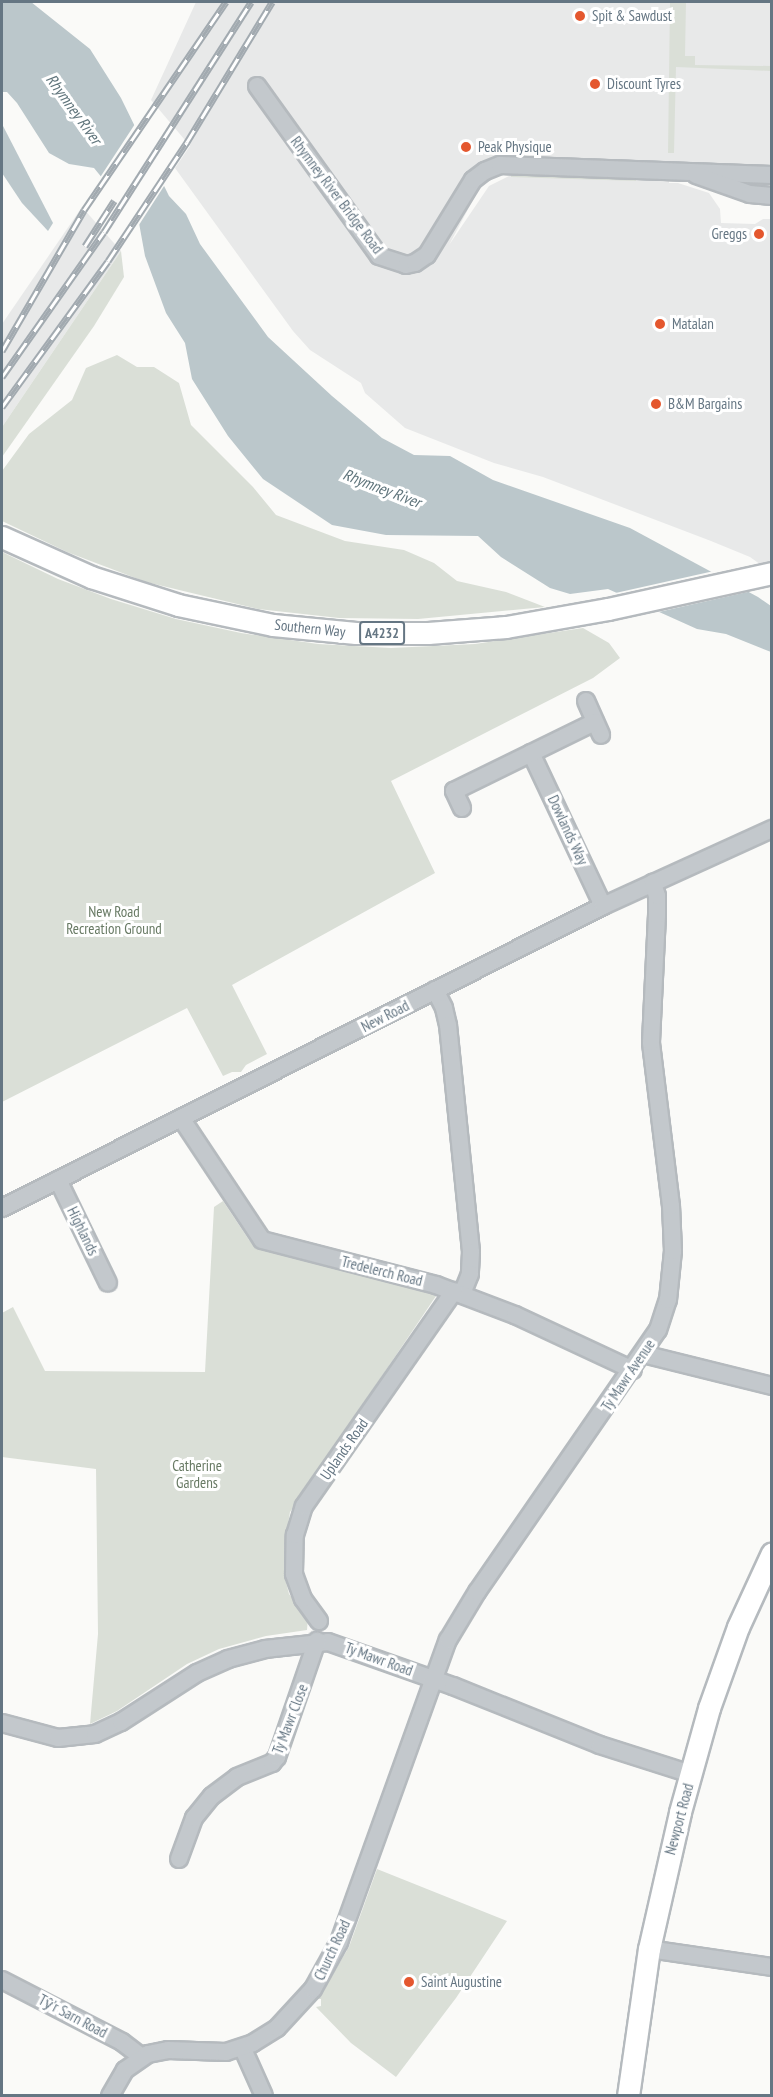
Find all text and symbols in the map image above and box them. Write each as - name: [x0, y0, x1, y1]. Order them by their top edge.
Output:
- place label: Spit & Sawdust: [592, 7, 672, 25]
- marker: Spit & Sawdust: [573, 9, 587, 23]
- water label: Rhymney River: [42, 70, 106, 148]
- place label: Discount Tyres: [607, 75, 681, 93]
- marker: Discount Tyres: [588, 77, 602, 91]
- street label: Rhymney River Bridge Road: [287, 133, 387, 257]
- place label: Peak Physique: [478, 138, 552, 156]
- marker: Peak Physique: [459, 140, 473, 154]
- place label: Greggs: [711, 225, 747, 243]
- marker: Greggs: [752, 227, 766, 241]
- place label: Matalan: [672, 315, 714, 333]
- marker: Matalan: [653, 317, 667, 331]
- place label: B&M Bargains: [668, 395, 742, 413]
- marker: B&M Bargains: [649, 397, 663, 411]
- water label: Rhymney River: [340, 464, 424, 512]
- street label: Southern Way: [274, 615, 346, 641]
- road number: A4232: [358, 622, 406, 644]
- street label: Dowlands Way: [544, 792, 592, 868]
- park label: New Road Recreation Ground: [66, 902, 162, 937]
- street label: New Road: [358, 996, 412, 1036]
- street label: Highlands: [64, 1204, 102, 1258]
- street label: Tredelerch Road: [340, 1252, 424, 1290]
- street label: Ty Mawr Avenue: [597, 1335, 659, 1415]
- street label: Uplands Road: [316, 1415, 372, 1483]
- park label: Catherine Gardens: [172, 1456, 222, 1491]
- street label: Ty Mawr Road: [342, 1638, 416, 1680]
- street label: Ty Mawr Close: [268, 1681, 312, 1757]
- street label: Newport Road: [661, 1781, 697, 1857]
- street label: Church Road: [310, 1917, 354, 1983]
- place label: Saint Augustine: [421, 1973, 502, 1991]
- marker: Saint Augustine: [402, 1975, 416, 1989]
- street label: Tŷ'r Sarn Road: [36, 1990, 110, 2042]

